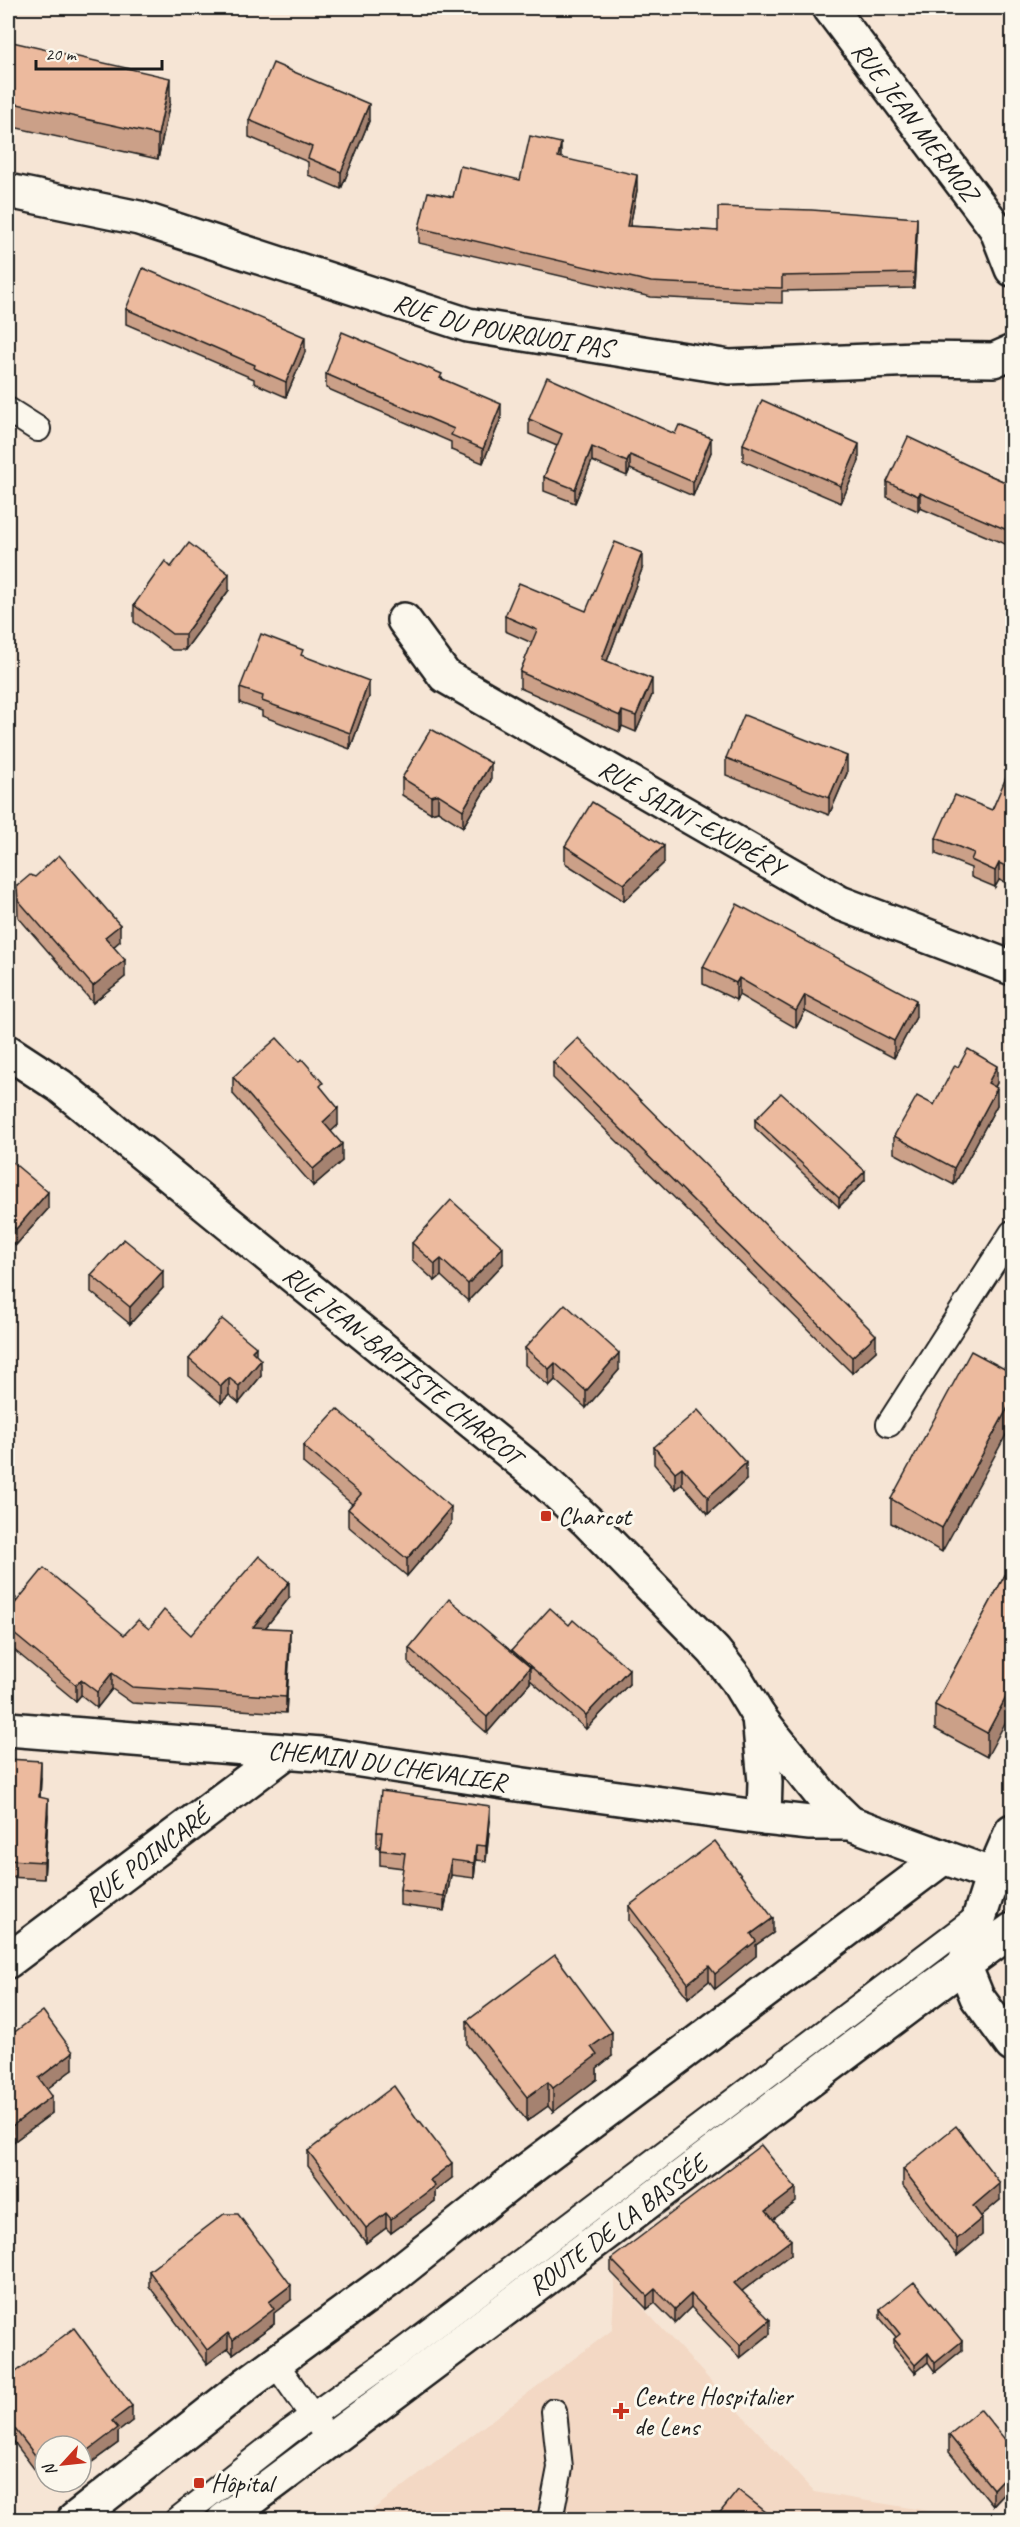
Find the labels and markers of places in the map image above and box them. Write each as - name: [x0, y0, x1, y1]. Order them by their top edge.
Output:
- place label: Charcot: [558, 1500, 633, 1533]
- marker: Charcot: [539, 1509, 553, 1523]
- place label: Centre Hospitalier de Lens: [634, 2380, 794, 2443]
- marker: Centre Hospitalier de Lens: [612, 2402, 630, 2420]
- place label: Hôpital: [211, 2467, 278, 2500]
- marker: Hôpital: [192, 2476, 206, 2490]

